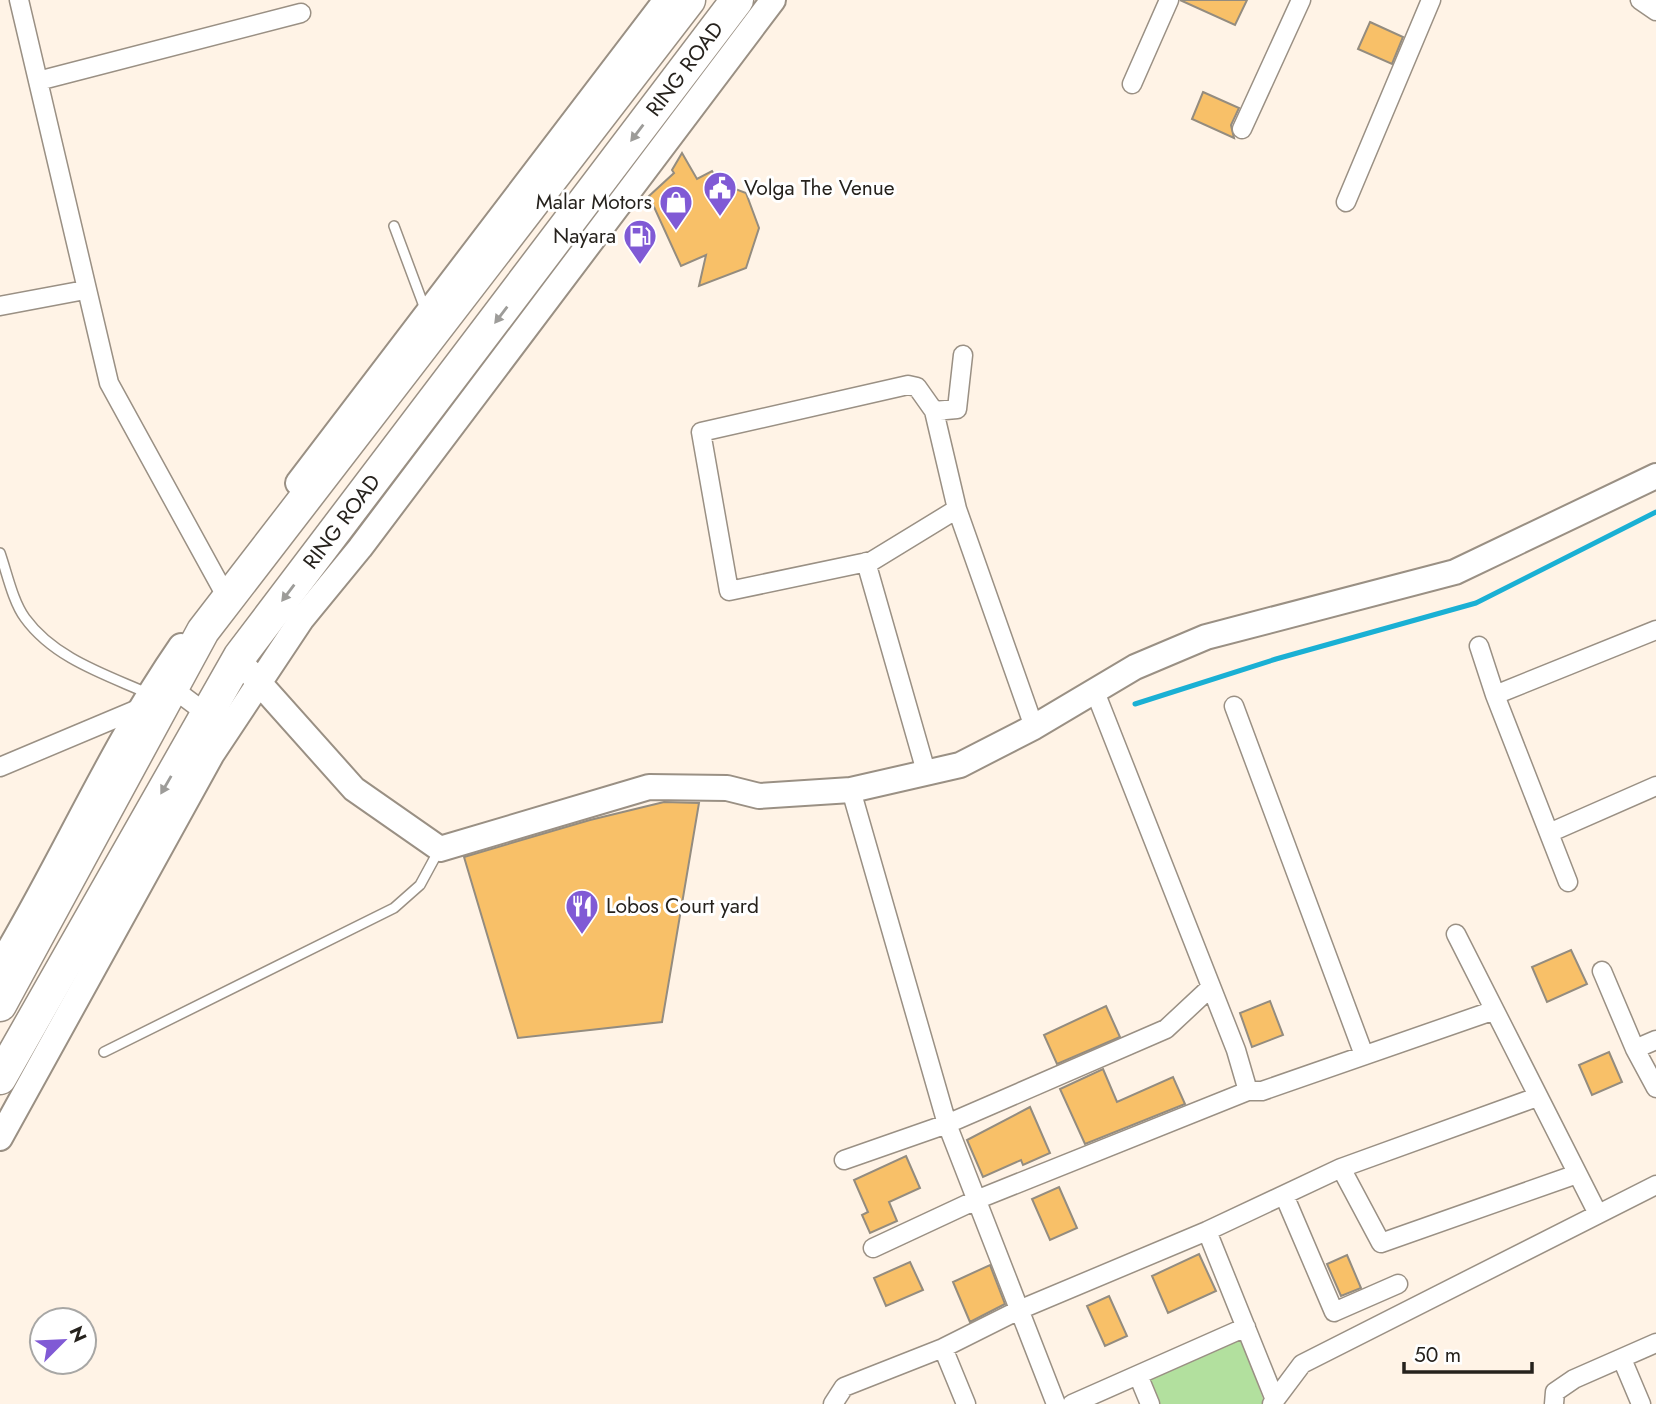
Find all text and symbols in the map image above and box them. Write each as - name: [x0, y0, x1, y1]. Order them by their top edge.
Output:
- street label: RING ROAD: [639, 15, 730, 123]
- one-way arrow: [631, 124, 645, 142]
- public building icon: Volga The Venue: [701, 169, 739, 218]
- place label: Volga The Venue: [744, 173, 895, 203]
- shop icon: Malar Motors: [657, 183, 695, 232]
- place label: Malar Motors: [536, 187, 652, 217]
- fuel station icon: Nayara: [621, 217, 659, 266]
- place label: Nayara: [553, 221, 616, 251]
- one-way arrow: [494, 306, 508, 324]
- street label: RING ROAD: [296, 468, 387, 575]
- one-way arrow: [282, 584, 296, 602]
- one-way arrow: [160, 775, 172, 794]
- restaurant icon: Lobos Court yard: [563, 887, 601, 936]
- place label: Lobos Court yard: [606, 891, 759, 921]
- north arrow: [28, 1306, 98, 1376]
- text: N: [63, 1322, 93, 1347]
- scale bar: [1404, 1330, 1532, 1374]
- text: 50 m: [1414, 1340, 1461, 1370]

